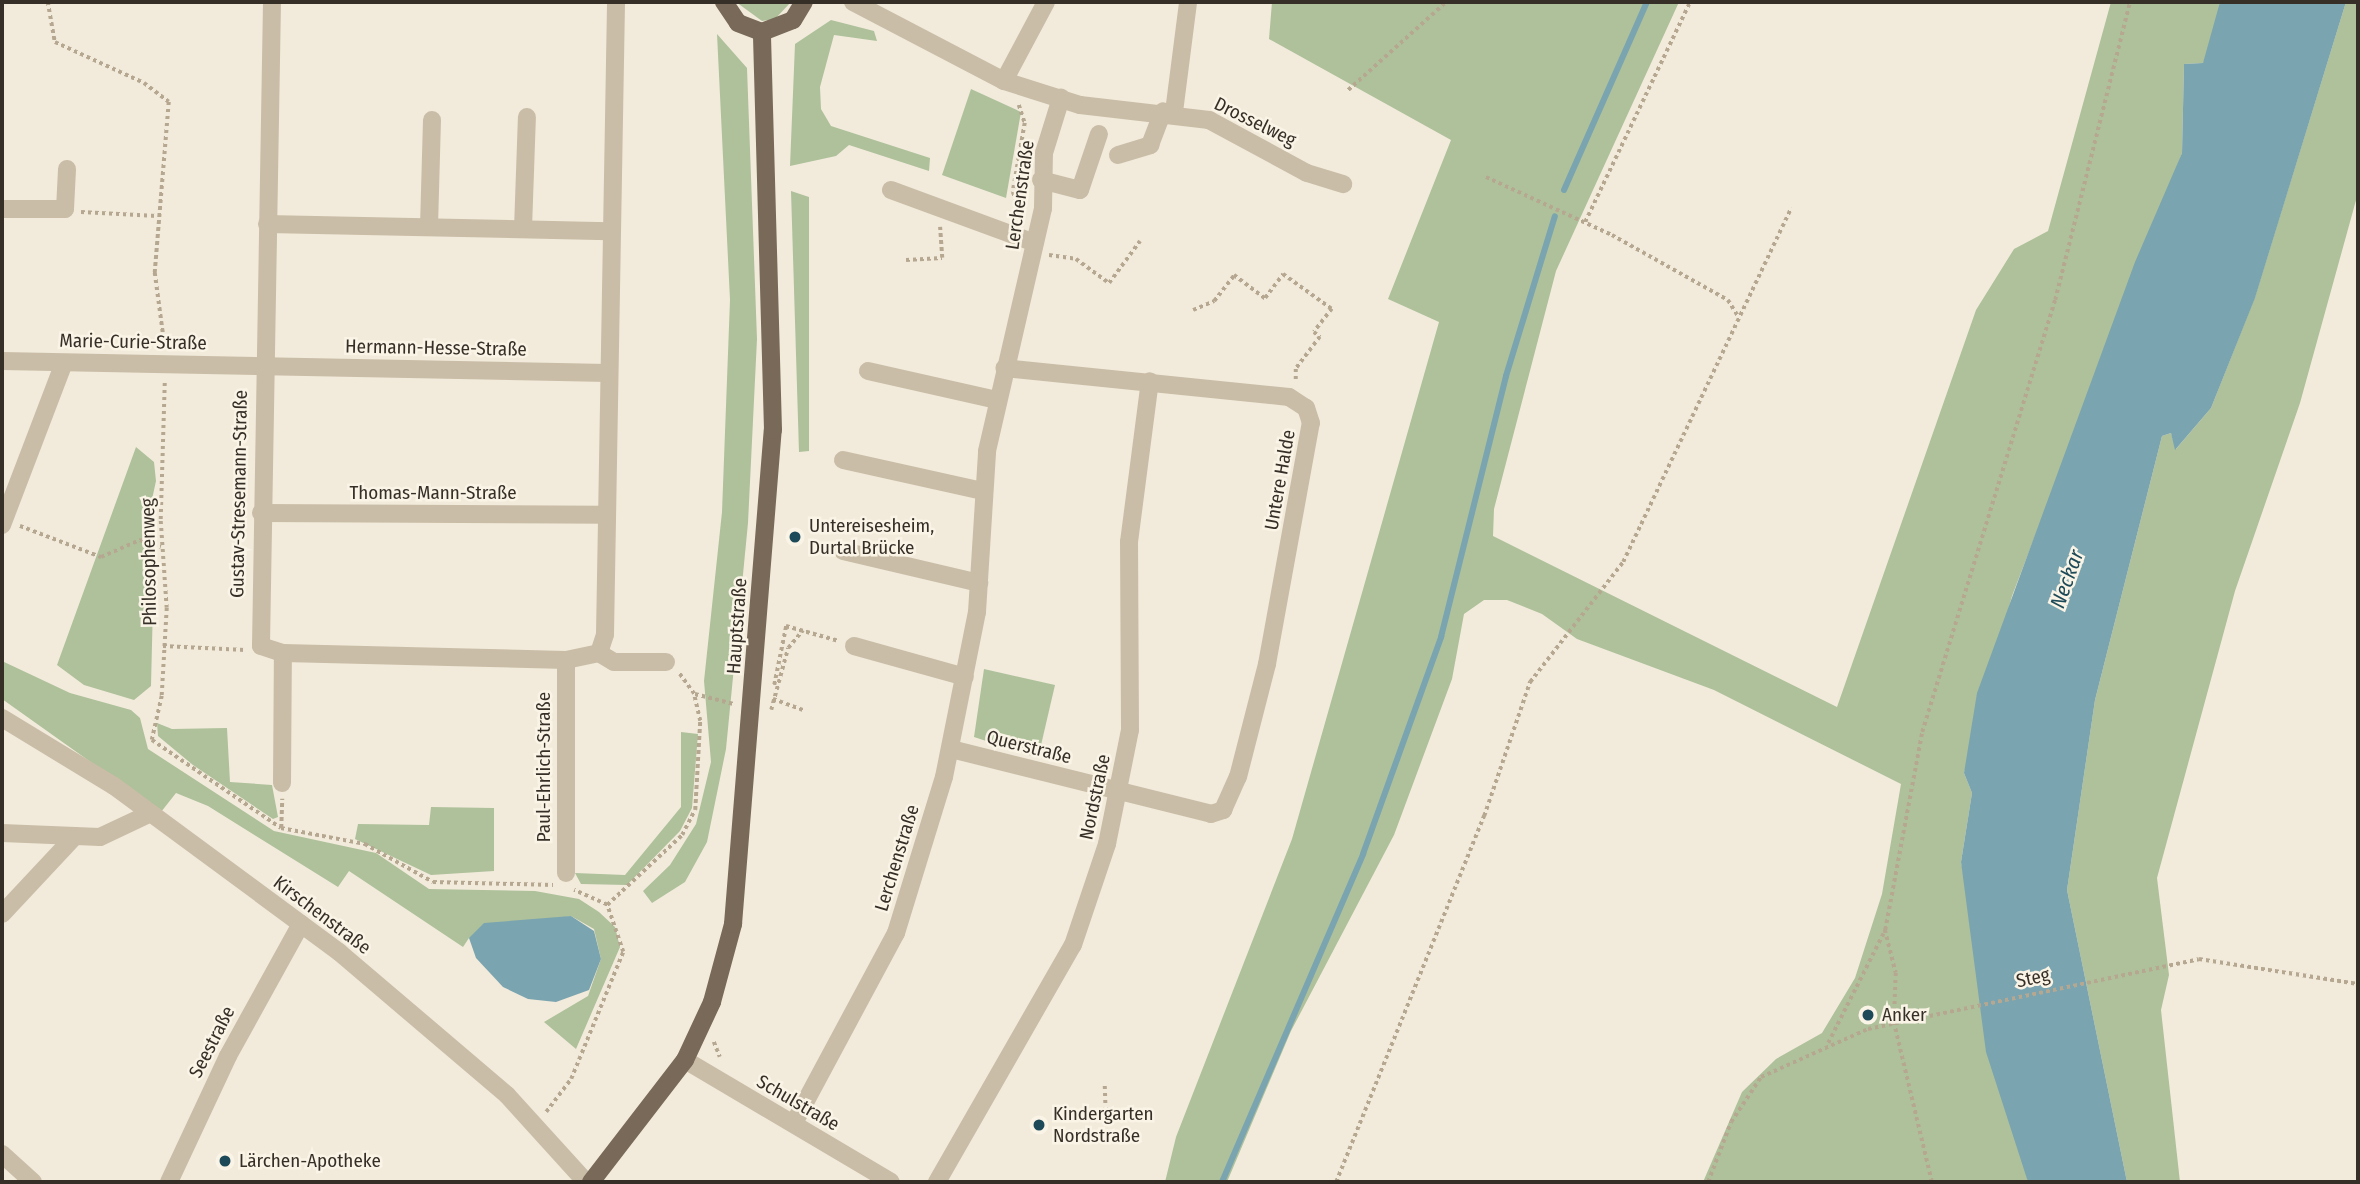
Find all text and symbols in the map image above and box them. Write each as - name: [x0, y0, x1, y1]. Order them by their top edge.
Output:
- street label: Drosselweg: [1210, 92, 1300, 152]
- street label: Lerchenstraße: [1001, 139, 1039, 251]
- street label: Marie-Curie-Straße: [59, 329, 207, 355]
- street label: Hermann-Hesse-Straße: [345, 335, 527, 361]
- street label: Gustav-Stresemann-Straße: [226, 390, 252, 598]
- street label: Untere Halde: [1260, 428, 1300, 532]
- street label: Thomas-Mann-Straße: [349, 482, 517, 504]
- street label: Philosophenweg: [136, 498, 162, 626]
- place label: Untereisesheim, Durtal Brücke: [809, 515, 934, 559]
- marker: Untereisesheim, Durtal Brücke: [787, 529, 803, 545]
- water label: Neckar: [2045, 546, 2089, 612]
- street label: Hauptstraße: [722, 577, 752, 675]
- street label: Paul-Ehrlich-Straße: [533, 692, 555, 842]
- street label: Querstraße: [984, 725, 1074, 769]
- street label: Nordstraße: [1075, 752, 1115, 842]
- street label: Lerchenstraße: [870, 802, 924, 914]
- street label: Kirschenstraße: [269, 871, 375, 959]
- street label: Steg: [2014, 963, 2052, 993]
- street label: Seestraße: [184, 1002, 240, 1082]
- place label: Anker: [1882, 1004, 1927, 1026]
- marker: Anker: [1860, 1007, 1876, 1023]
- street label: Schulstraße: [753, 1070, 843, 1136]
- place label: Kindergarten Nordstraße: [1053, 1103, 1154, 1147]
- marker: Kindergarten Nordstraße: [1031, 1117, 1047, 1133]
- place label: Lärchen-Apotheke: [239, 1150, 381, 1172]
- marker: Lärchen-Apotheke: [217, 1153, 233, 1169]

